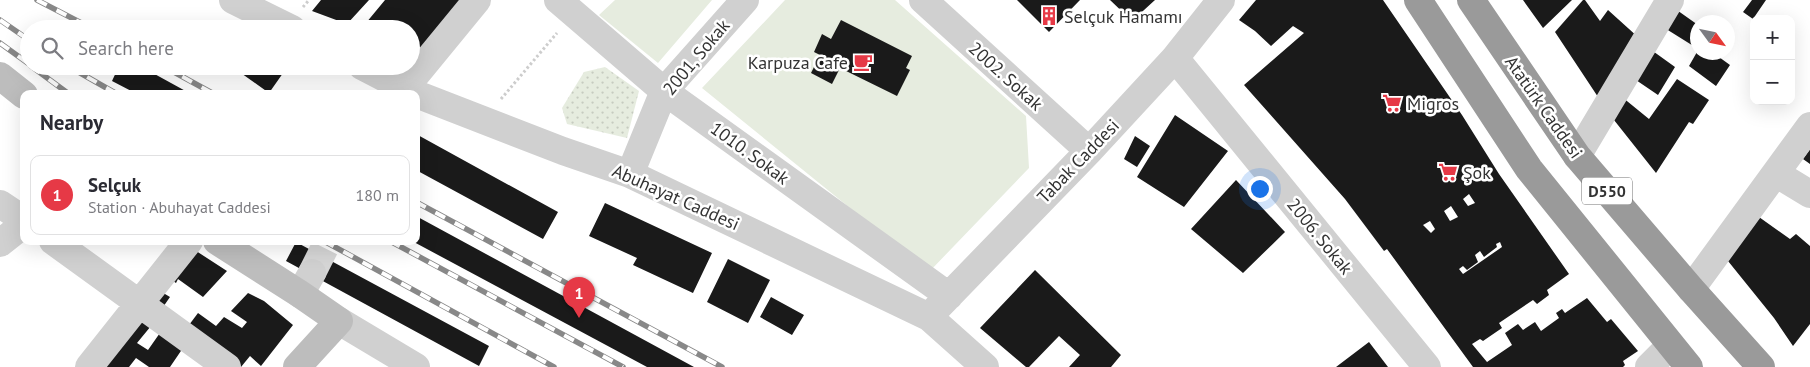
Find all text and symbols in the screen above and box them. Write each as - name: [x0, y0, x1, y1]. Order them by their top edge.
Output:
- building icon: Selçuk Hamamı: [1038, 5, 1060, 27]
- place label: Selçuk Hamamı: [1064, 5, 1183, 28]
- street label: 2001, Sokak: [658, 14, 735, 100]
- north arrow: [1690, 15, 1735, 60]
- map controls: [1750, 15, 1795, 105]
- button: +: [1750, 15, 1795, 60]
- search box: [20, 20, 420, 75]
- icon: search: [38, 34, 66, 62]
- text: Search here: [78, 36, 174, 60]
- street label: 2002. Sokak: [964, 37, 1048, 116]
- place label: Karpuza Cafe: [748, 51, 848, 74]
- cafe icon: Karpuza Cafe: [852, 51, 874, 73]
- street label: Atatürk Caddesi: [1500, 51, 1588, 163]
- button: −: [1750, 60, 1795, 105]
- supermarket icon: Migros: [1381, 92, 1403, 114]
- place label: Migros: [1407, 92, 1459, 115]
- text: Nearby: [40, 109, 103, 136]
- street label: Tabak Caddesi: [1032, 114, 1124, 208]
- street label: 1010. Sokak: [706, 117, 794, 190]
- street label: Abuhayat Caddesi: [609, 159, 743, 235]
- supermarket icon: Şok: [1437, 161, 1459, 183]
- place label: Şok: [1463, 161, 1491, 184]
- text: Selçuk: [88, 173, 141, 197]
- your location: [1247, 176, 1273, 202]
- road number: D550: [1582, 178, 1632, 205]
- text: 1: [52, 185, 62, 205]
- text: 180 m: [356, 185, 399, 205]
- street label: 2006. Sokak: [1282, 193, 1358, 279]
- text: Station · Abuhayat Caddesi: [88, 197, 271, 217]
- pin: 1: [563, 277, 595, 318]

